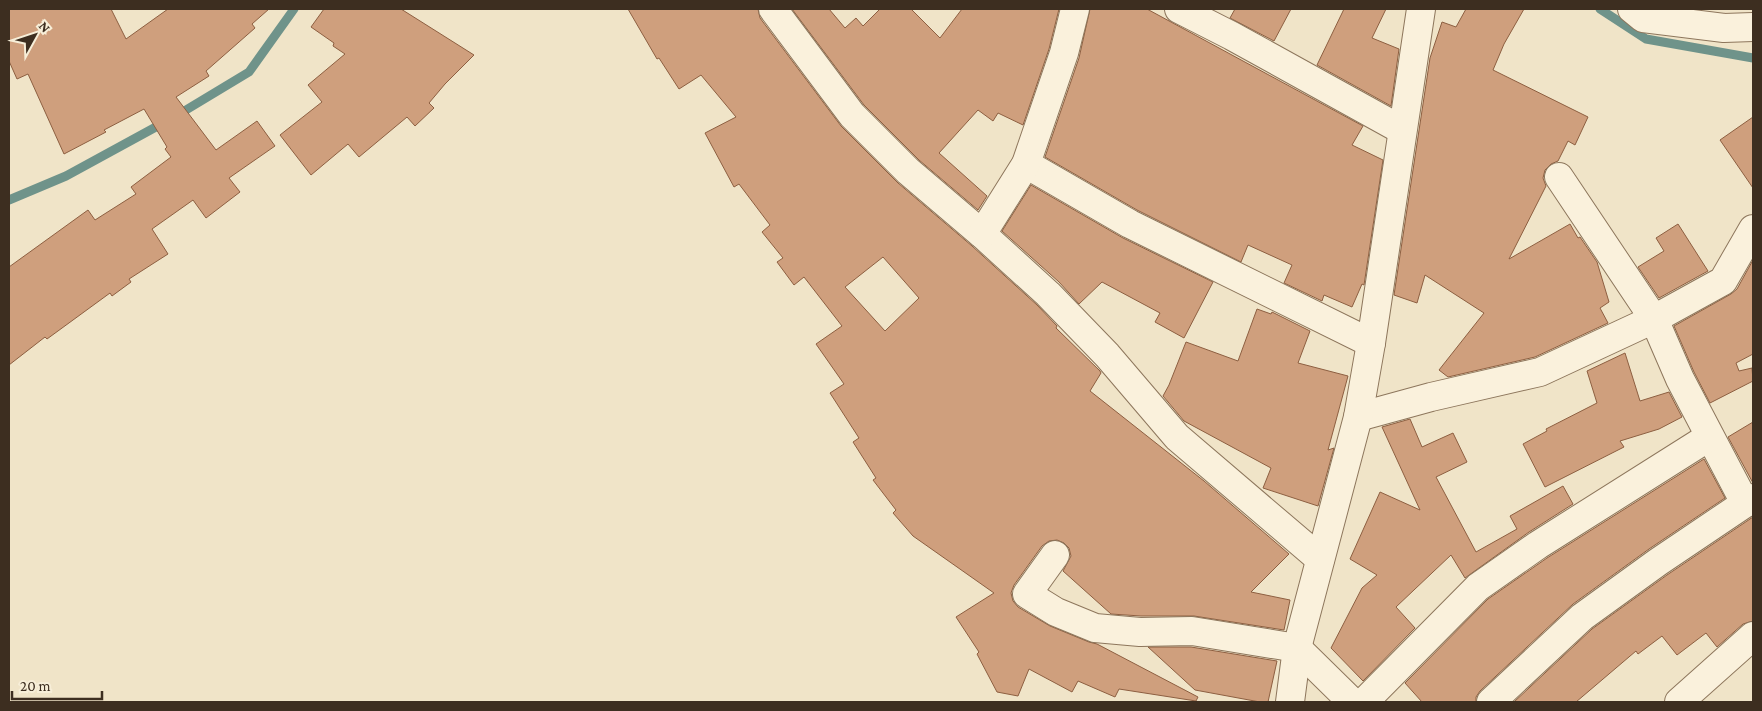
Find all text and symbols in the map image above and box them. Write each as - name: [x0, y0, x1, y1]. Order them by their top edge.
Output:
- north arrow: [10, 10, 60, 60]
- text: N: [36, 18, 54, 36]
- scale bar: [12, 668, 102, 700]
- text: 20 m: [20, 678, 51, 694]

